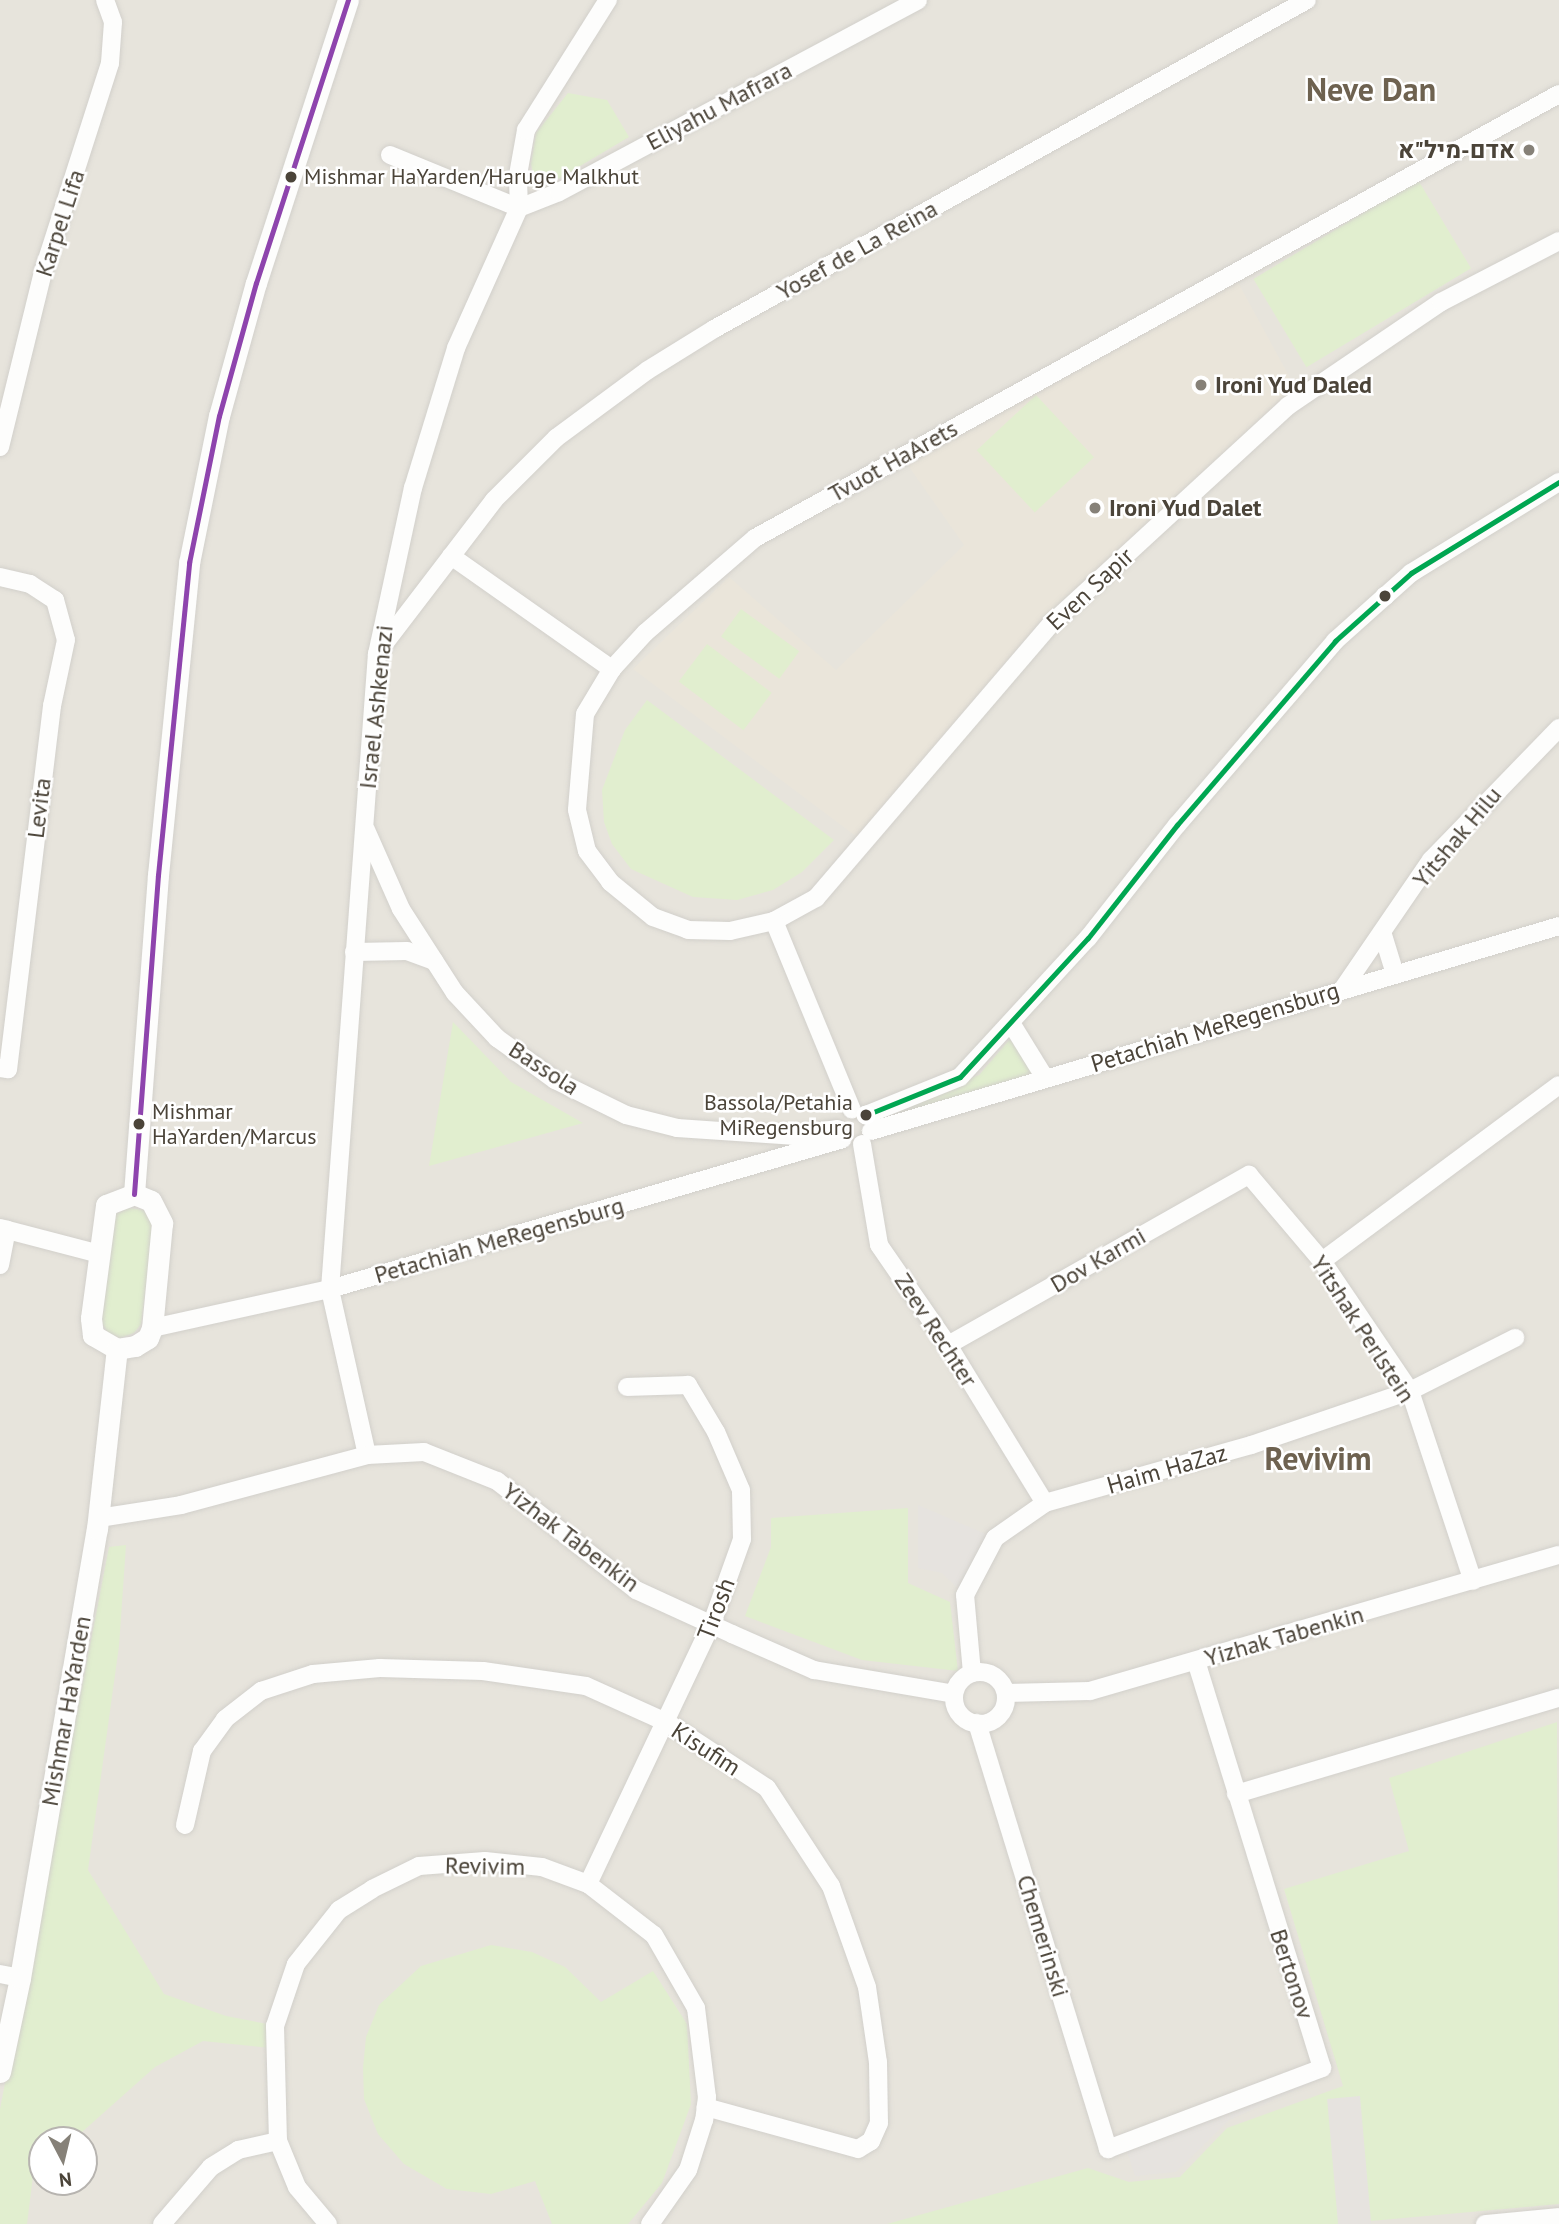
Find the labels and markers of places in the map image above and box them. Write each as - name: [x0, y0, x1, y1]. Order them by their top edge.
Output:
- place label: אדם-מיל"א: [1398, 136, 1515, 164]
- marker: אדם-מיל"א: [1521, 142, 1537, 158]
- place label: Mishmar HaYarden/Haruge Malkhut: [304, 164, 639, 190]
- marker: Mishmar HaYarden/Haruge Malkhut: [284, 170, 298, 184]
- place label: Ironi Yud Daled: [1215, 371, 1373, 399]
- marker: Ironi Yud Daled: [1193, 377, 1209, 393]
- place label: Ironi Yud Dalet: [1109, 494, 1262, 522]
- marker: Ironi Yud Dalet: [1087, 500, 1103, 516]
- unlabelled marker: [1378, 589, 1392, 603]
- place label: Bassola/Petahia MiRegensburg: [704, 1089, 853, 1140]
- place label: Mishmar HaYarden/Marcus: [152, 1098, 316, 1150]
- marker: Bassola/Petahia MiRegensburg: [859, 1108, 873, 1122]
- marker: Mishmar HaYarden/Marcus: [132, 1117, 146, 1131]

